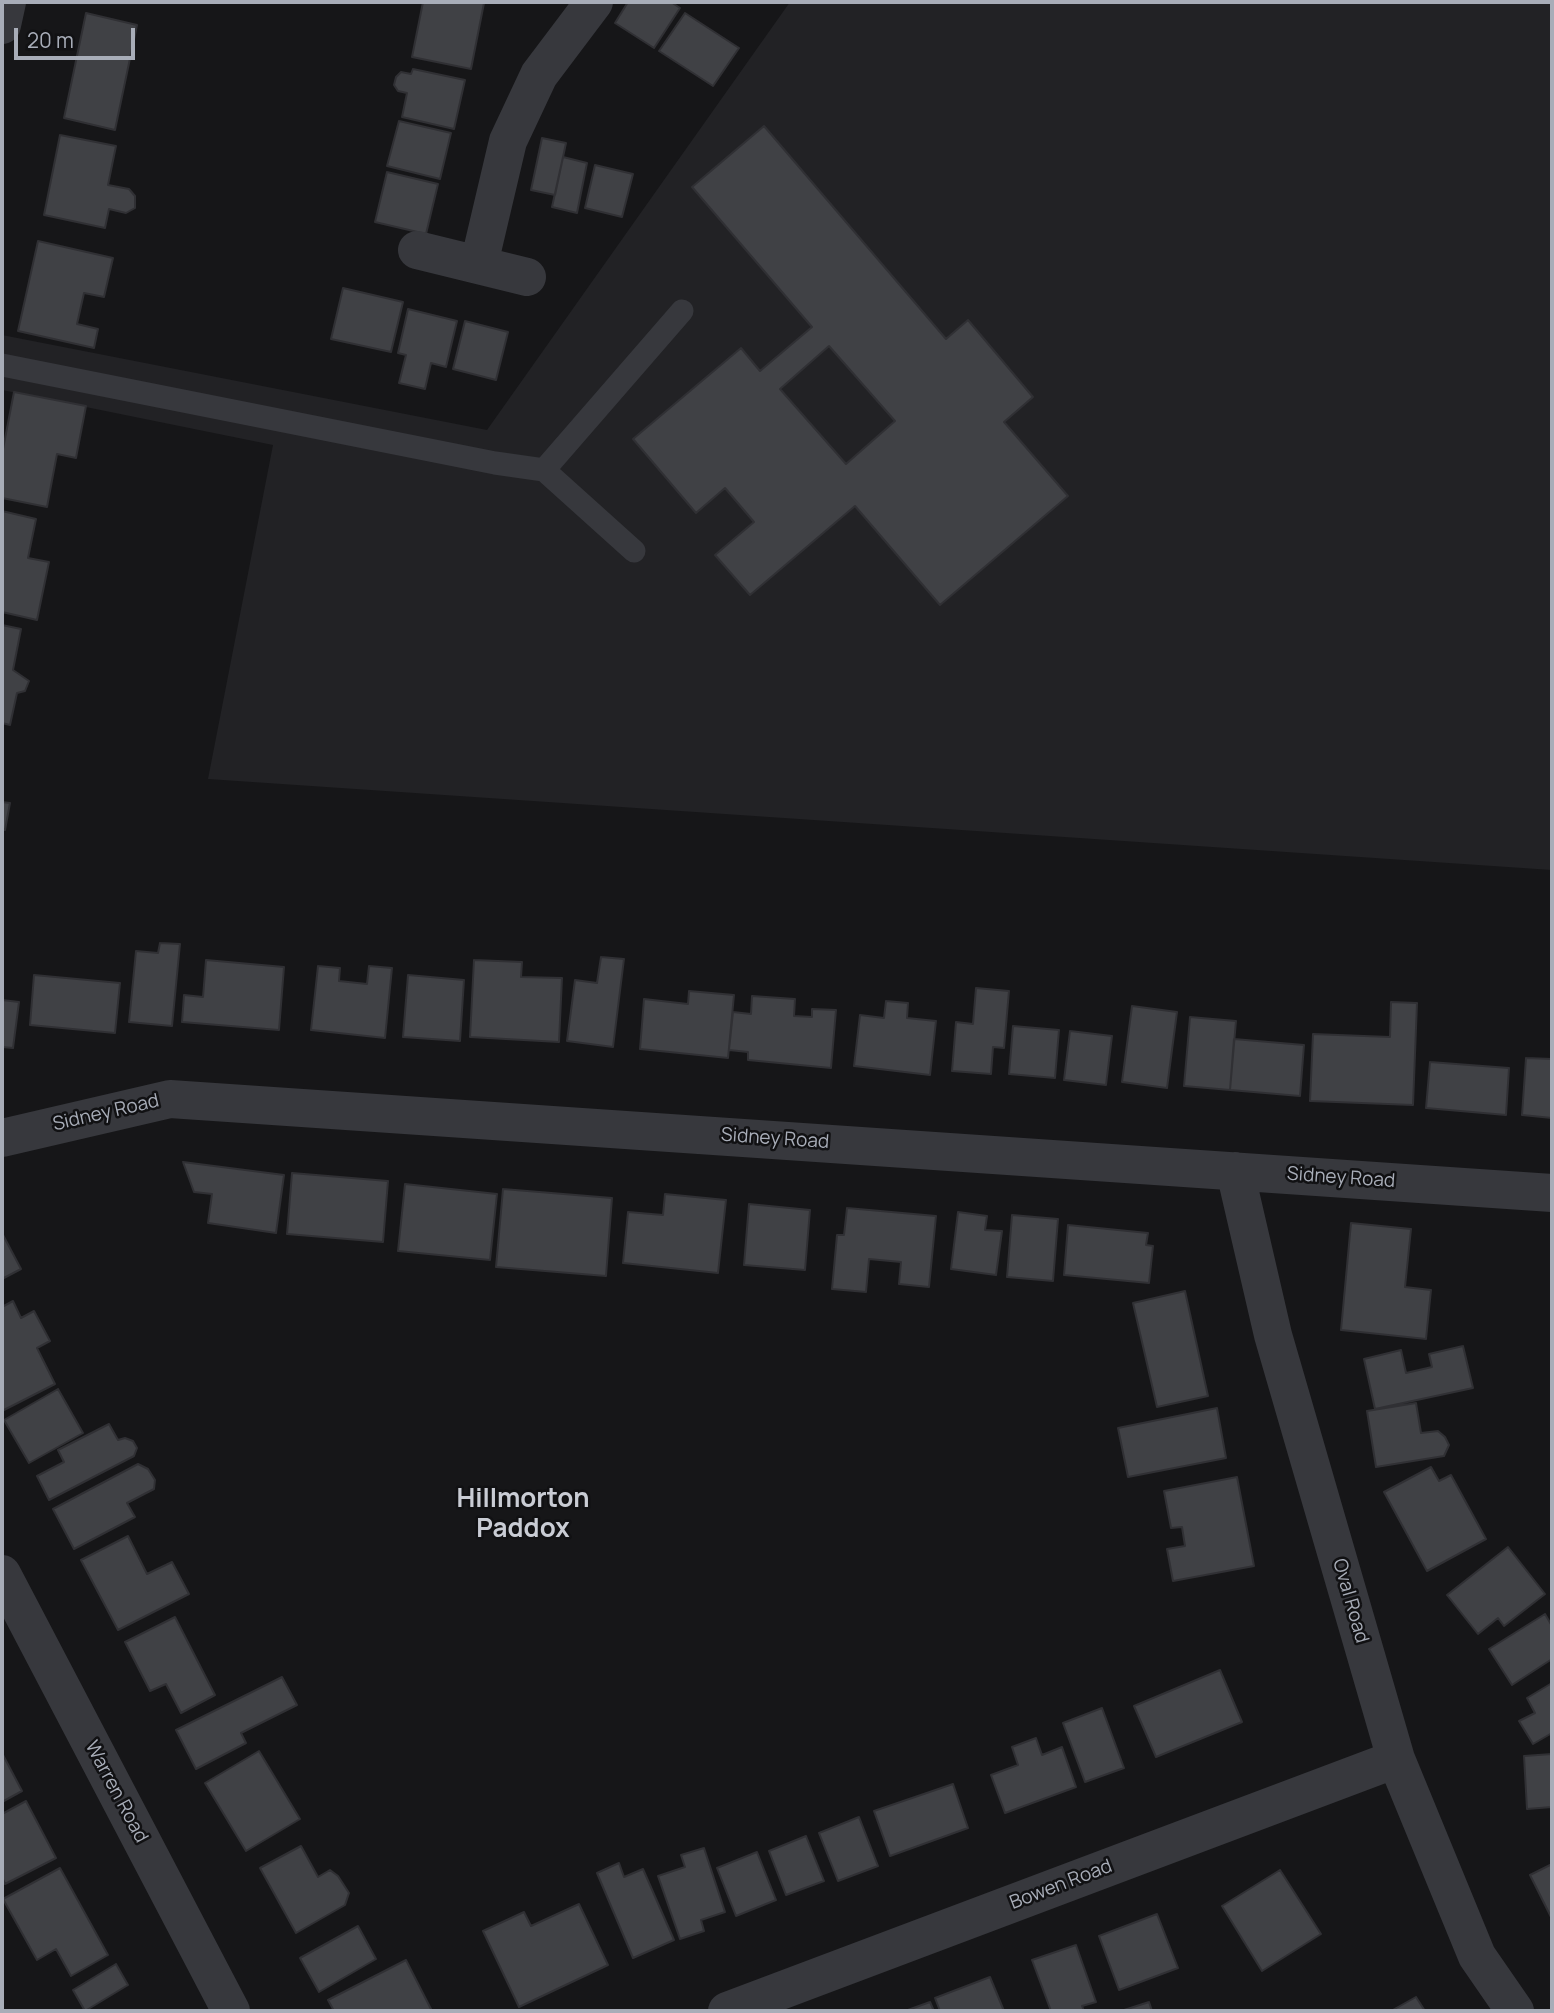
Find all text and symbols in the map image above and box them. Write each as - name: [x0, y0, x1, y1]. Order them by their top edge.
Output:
- scale bar: [18, 14, 138, 58]
- text: 20 m: [27, 26, 74, 54]
- street label: Sidney Road: [51, 1090, 161, 1136]
- street label: Sidney Road: [720, 1124, 830, 1154]
- street label: Sidney Road: [1286, 1163, 1396, 1193]
- district label: Hillmorton Paddox: [456, 1484, 590, 1546]
- street label: Oval Road: [1327, 1556, 1373, 1646]
- street label: Warren Road: [80, 1737, 152, 1847]
- street label: Bowen Road: [1007, 1855, 1115, 1915]

